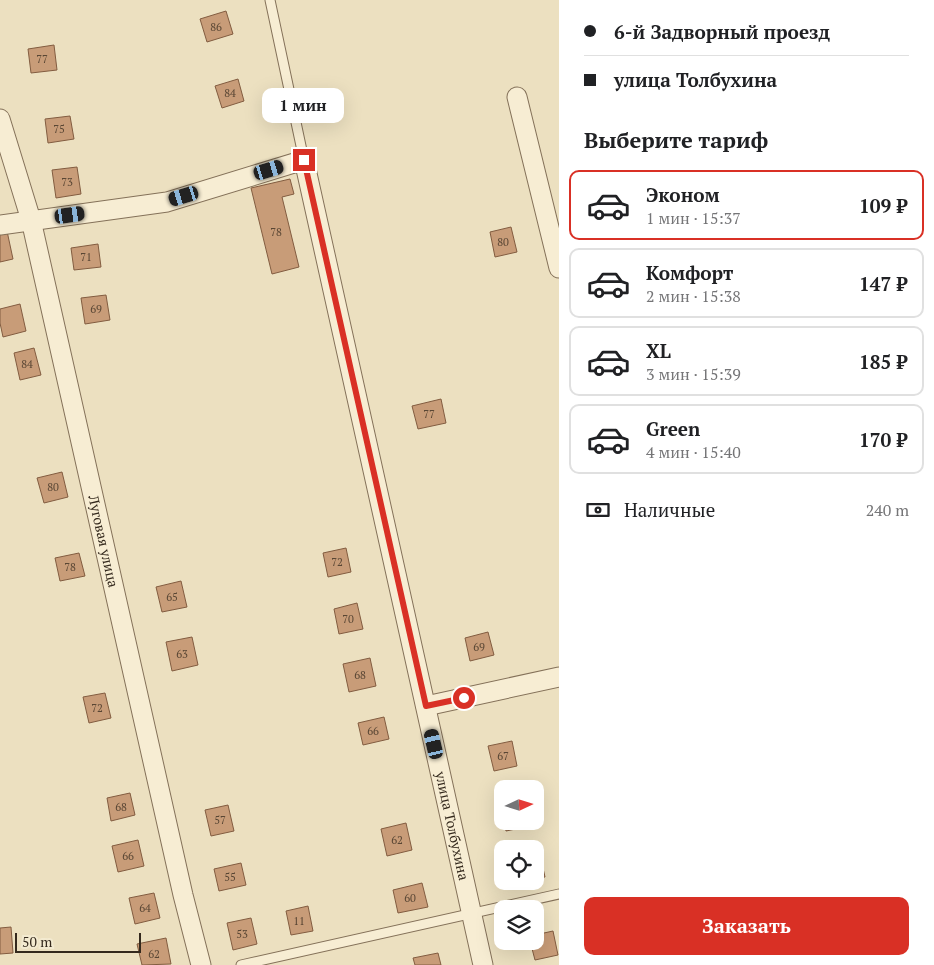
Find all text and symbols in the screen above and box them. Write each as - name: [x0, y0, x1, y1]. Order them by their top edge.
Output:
- text: 6-й Задворный проезд: [614, 19, 830, 44]
- house number: 86: [210, 20, 222, 34]
- house number: 77: [36, 52, 48, 66]
- text: улица Толбухина: [614, 67, 777, 92]
- house number: 84: [224, 86, 236, 100]
- callout: 1 мин: [263, 88, 345, 122]
- text: 1 мин: [279, 94, 327, 116]
- house number: 75: [53, 122, 65, 136]
- text: Выберите тариф: [584, 125, 768, 154]
- route end: [293, 149, 315, 171]
- car: [252, 158, 285, 182]
- house number: 73: [61, 175, 73, 189]
- text: Эконом: [646, 182, 720, 207]
- icon: car: [586, 183, 631, 228]
- car: [167, 184, 200, 208]
- text: 109 ₽: [859, 193, 907, 218]
- car: [54, 205, 85, 225]
- text: 1 мин · 15:37: [646, 207, 741, 229]
- house number: 78: [270, 225, 282, 239]
- house number: 80: [497, 235, 509, 249]
- house number: 71: [80, 250, 92, 264]
- text: Комфорт: [646, 260, 733, 285]
- icon: car: [586, 261, 631, 306]
- text: 147 ₽: [859, 271, 907, 296]
- text: 2 мин · 15:38: [646, 285, 741, 307]
- house number: 69: [90, 302, 102, 316]
- text: XL: [646, 338, 671, 363]
- icon: car: [586, 339, 631, 384]
- text: 185 ₽: [859, 349, 907, 374]
- house number: 84: [21, 357, 33, 371]
- text: 3 мин · 15:39: [646, 363, 741, 385]
- house number: 77: [423, 407, 435, 421]
- text: Green: [646, 416, 700, 441]
- icon: car: [586, 417, 631, 462]
- text: 170 ₽: [859, 427, 907, 452]
- text: 4 мин · 15:40: [646, 441, 741, 463]
- house number: 80: [47, 480, 59, 494]
- street label: Луговая улица: [84, 492, 123, 589]
- icon: cash: [584, 496, 612, 524]
- text: Наличные: [624, 497, 715, 522]
- text: 240 m: [866, 499, 909, 521]
- house number: 72: [331, 555, 343, 569]
- house number: 78: [64, 560, 76, 574]
- house number: 65: [166, 590, 178, 604]
- house number: 70: [342, 612, 354, 626]
- house number: 69: [473, 640, 485, 654]
- house number: 63: [176, 647, 188, 661]
- house number: 68: [354, 668, 366, 682]
- route start: [453, 687, 475, 709]
- house number: 72: [91, 701, 103, 715]
- house number: 66: [367, 724, 379, 738]
- car: [423, 728, 444, 760]
- house number: 67: [497, 749, 509, 763]
- street label: улица Толбухина: [431, 769, 474, 882]
- north arrow: [494, 780, 544, 830]
- map controls: [494, 780, 544, 950]
- house number: 68: [115, 800, 127, 814]
- house number: 57: [214, 813, 226, 827]
- house number: 62: [391, 833, 403, 847]
- button: locate: [494, 840, 544, 890]
- house number: 66: [122, 849, 134, 863]
- house number: 55: [224, 870, 236, 884]
- house number: 60: [404, 891, 416, 905]
- button: Заказать: [584, 897, 909, 955]
- button: layers: [494, 900, 544, 950]
- house number: 64: [139, 901, 151, 915]
- house number: 11: [293, 914, 305, 928]
- house number: 53: [236, 927, 248, 941]
- scale bar: [15, 930, 141, 953]
- text: 50 m: [22, 932, 52, 951]
- house number: 62: [148, 947, 160, 961]

